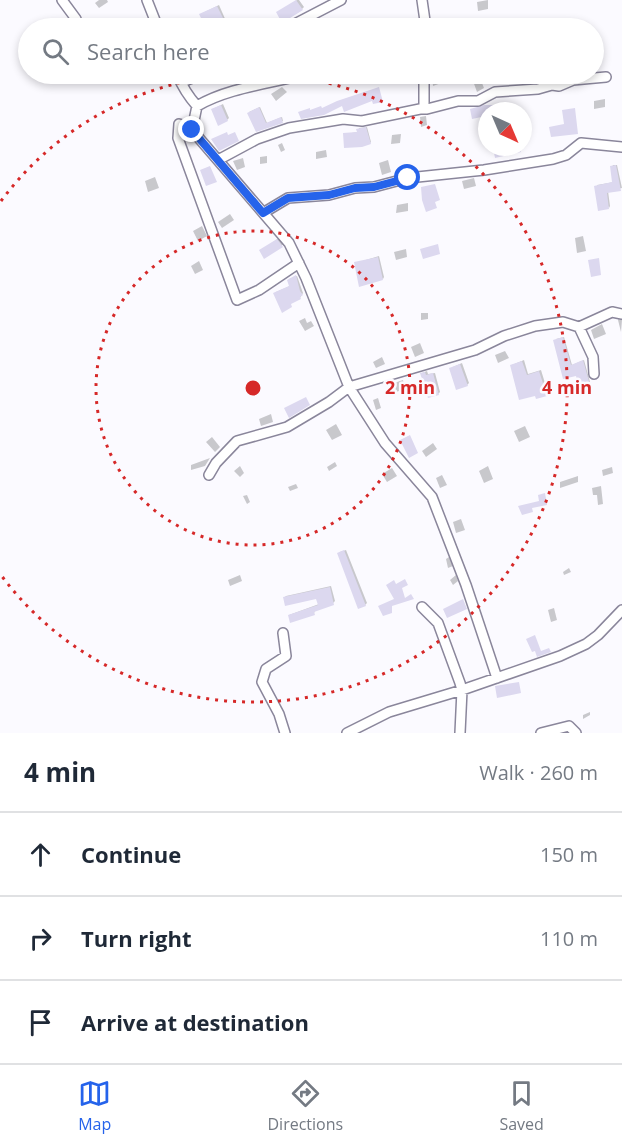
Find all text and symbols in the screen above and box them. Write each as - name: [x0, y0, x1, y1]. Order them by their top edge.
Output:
- search box: [18, 18, 604, 84]
- icon: search: [39, 35, 72, 68]
- text: Search here: [87, 36, 210, 66]
- north arrow: [478, 102, 532, 156]
- route end: [178, 116, 204, 142]
- route start: [394, 164, 420, 190]
- text: 2 min: [385, 375, 435, 399]
- text: 4 min: [542, 375, 592, 399]
- centre of rings: [243, 378, 263, 398]
- text: 4 min: [24, 754, 96, 790]
- text: Walk · 260 m: [479, 759, 598, 786]
- icon: ahead: [24, 838, 57, 871]
- text: Continue: [81, 839, 181, 869]
- text: 150 m: [540, 841, 598, 868]
- icon: right: [24, 922, 57, 955]
- text: Turn right: [81, 923, 192, 953]
- text: 110 m: [540, 925, 598, 952]
- icon: arrive: [24, 1006, 57, 1039]
- text: Arrive at destination: [81, 1007, 309, 1037]
- tab: Map: [78, 1077, 111, 1135]
- tab: Directions: [268, 1077, 343, 1135]
- tab: Saved: [499, 1077, 544, 1135]

